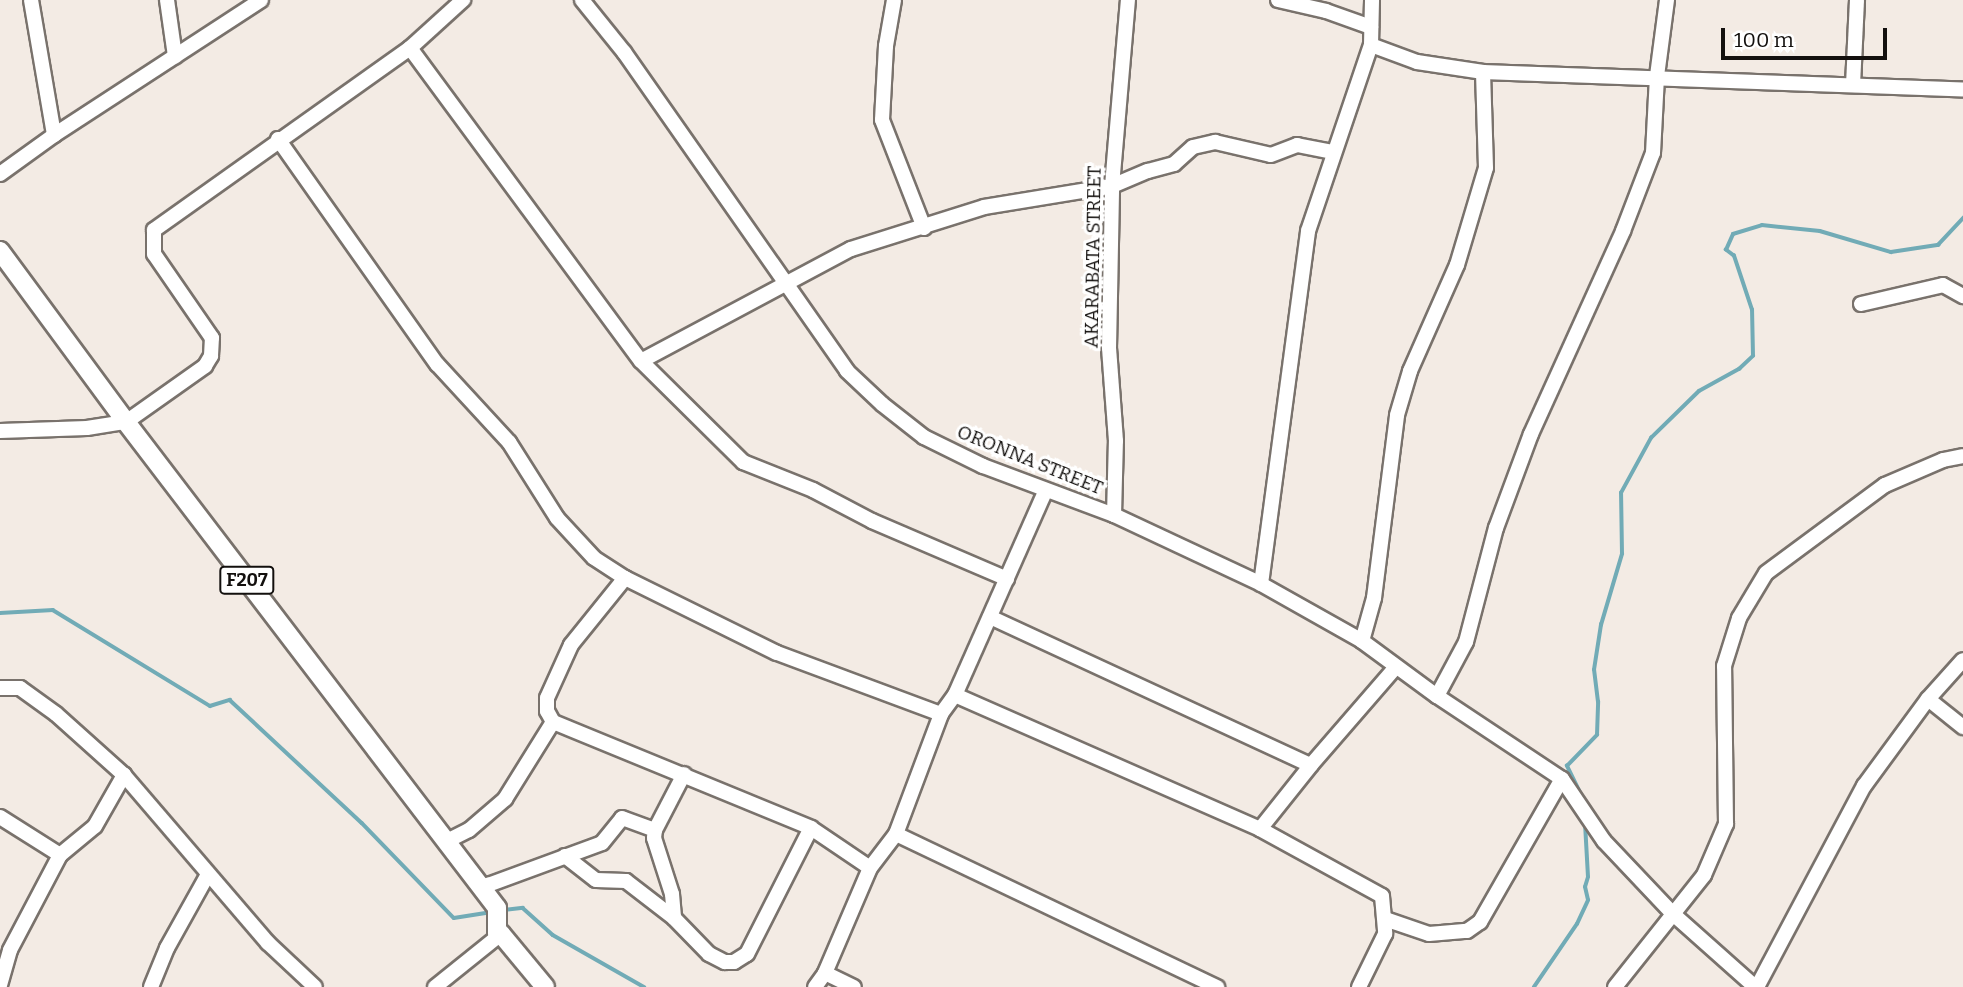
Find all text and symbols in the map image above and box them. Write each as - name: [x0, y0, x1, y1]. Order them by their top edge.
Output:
- scale bar: [1725, 14, 1891, 58]
- text: 100 m: [1734, 27, 1794, 53]
- street label: AKARABATA STREET: [1080, 166, 1106, 348]
- street label: ORONNA STREET: [954, 420, 1106, 500]
- road number: F207: [219, 566, 275, 594]

